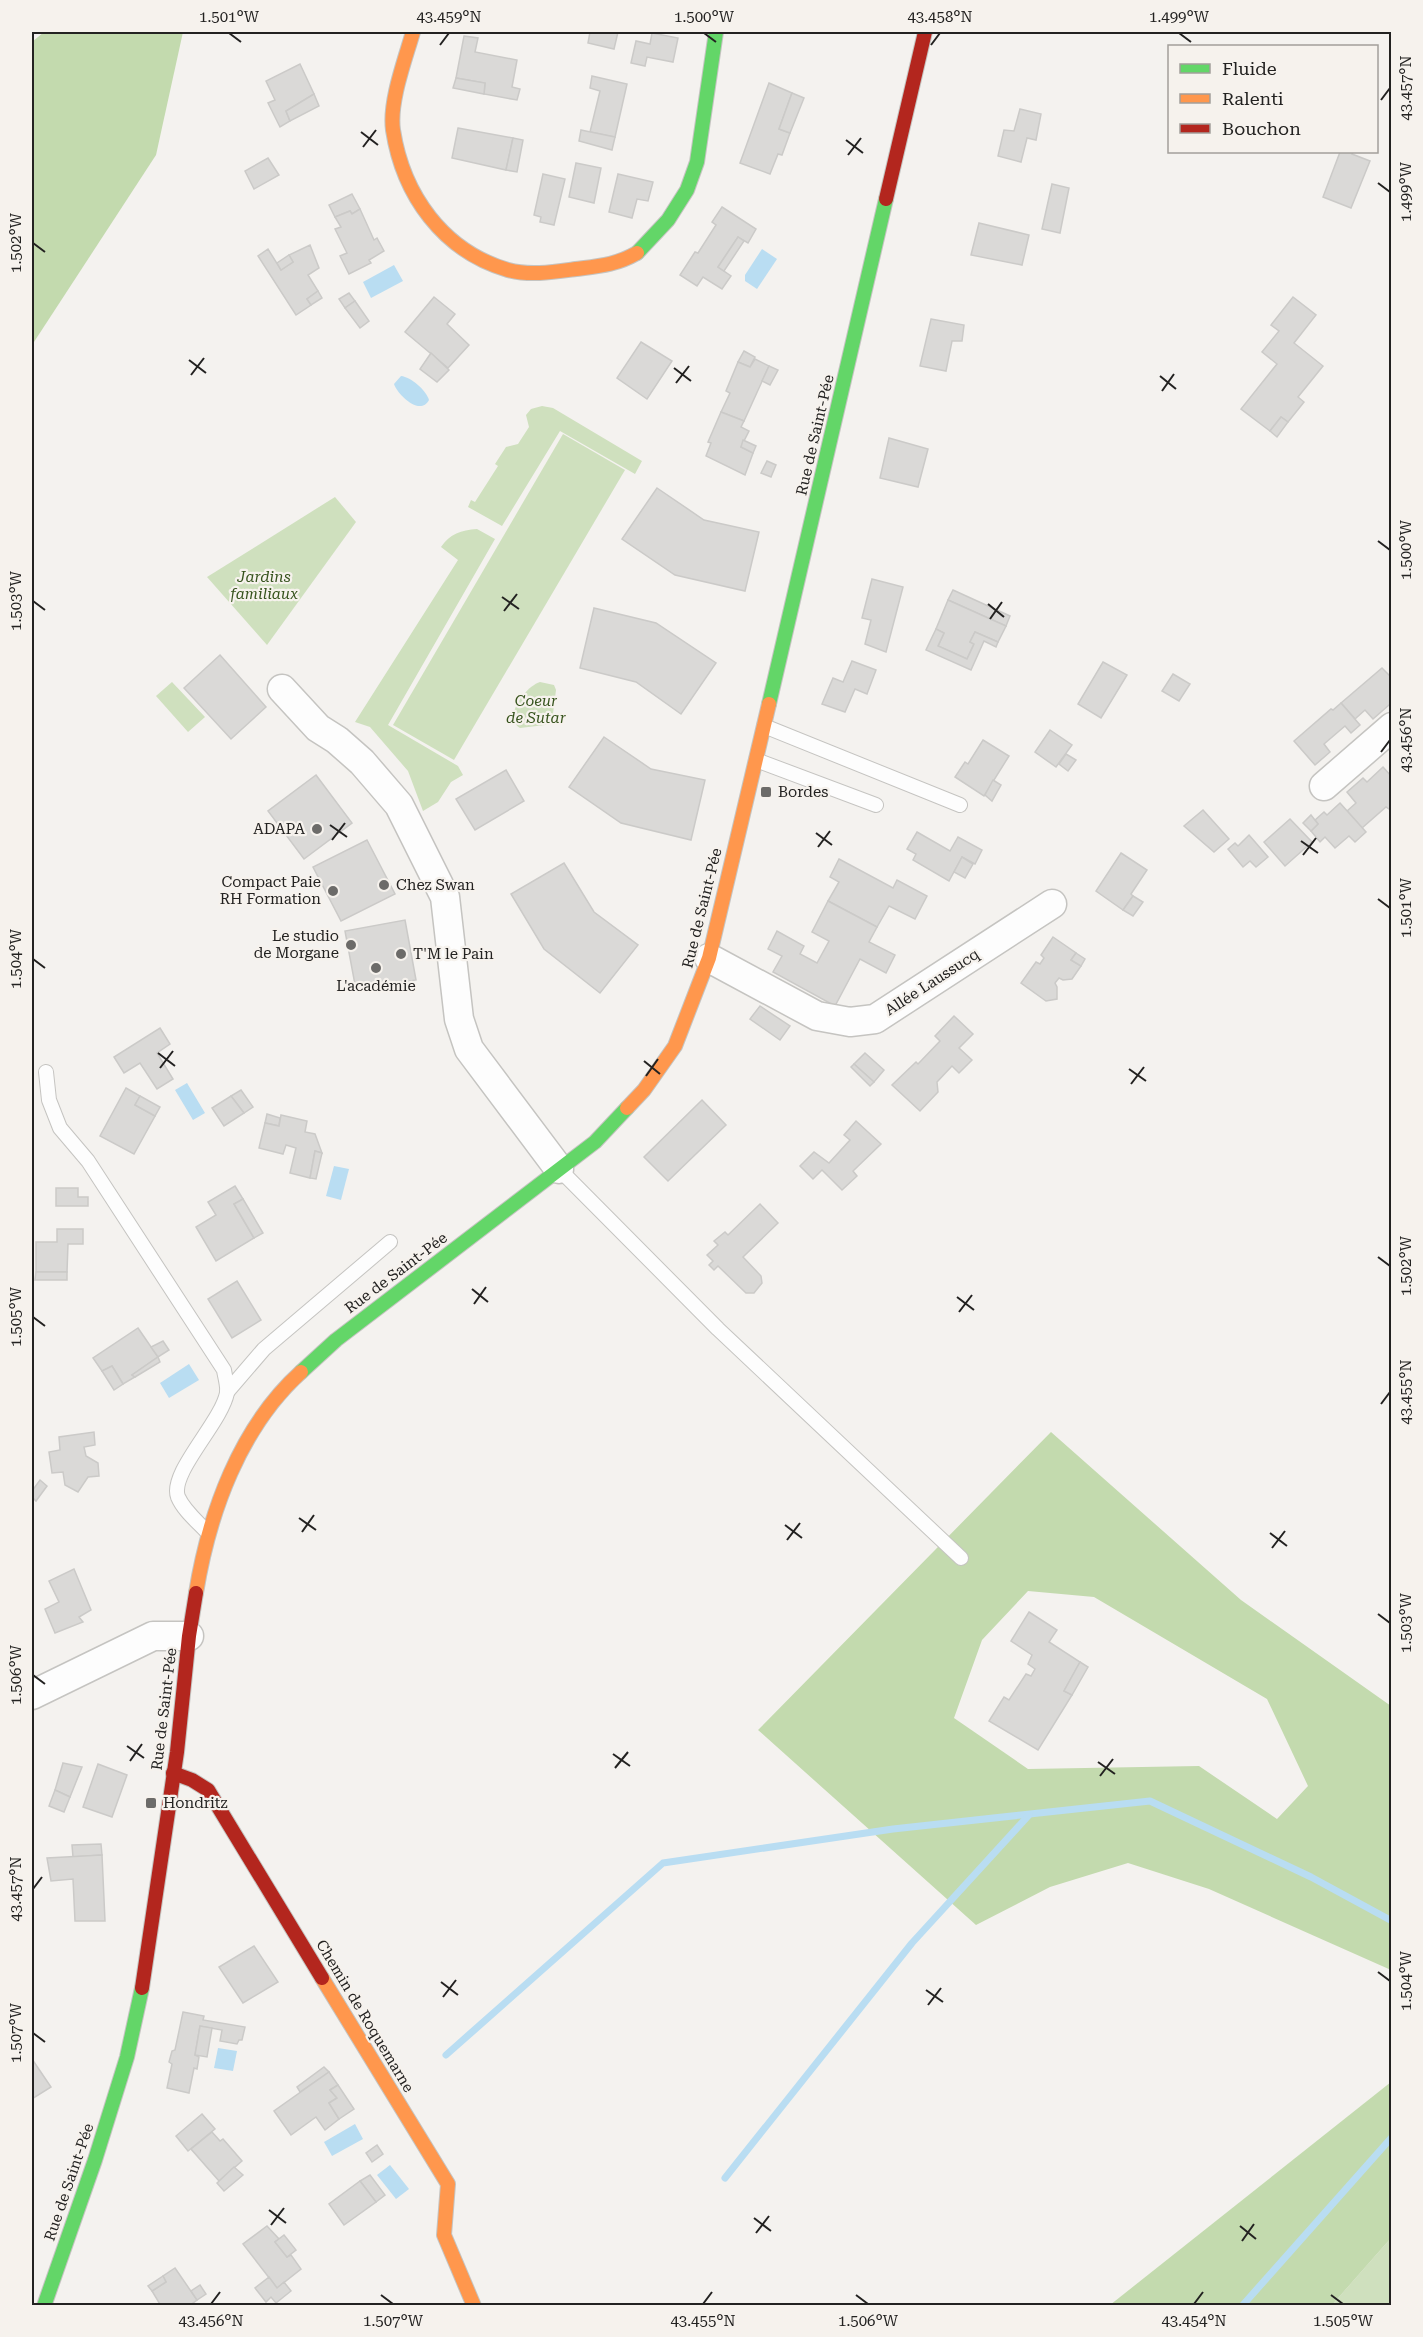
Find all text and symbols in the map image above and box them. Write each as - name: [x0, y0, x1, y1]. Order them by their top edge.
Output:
- text: 1.501°W: [199, 8, 260, 26]
- text: 43.459°N: [416, 8, 482, 26]
- text: 1.500°W: [674, 8, 735, 26]
- text: 43.458°N: [907, 8, 973, 26]
- text: 1.499°W: [1149, 8, 1210, 26]
- legend: [1168, 45, 1378, 153]
- text: 43.457°N: [1397, 55, 1415, 121]
- text: Fluide: [1222, 58, 1277, 79]
- text: Ralenti: [1222, 88, 1284, 109]
- text: Bouchon: [1222, 118, 1301, 139]
- text: 1.499°W: [1397, 161, 1415, 222]
- text: 1.502°W: [7, 212, 25, 273]
- street label: Rue de Saint-Pée: [792, 373, 838, 497]
- text: 1.500°W: [1397, 519, 1415, 580]
- park label: Jardins familiaux: [230, 568, 298, 603]
- text: 1.503°W: [7, 570, 25, 631]
- park label: Coeur de Sutar: [506, 692, 567, 727]
- text: 43.456°N: [1397, 707, 1415, 773]
- place label: Bordes: [778, 783, 828, 801]
- marker: Bordes: [759, 785, 773, 799]
- place label: ADAPA: [253, 820, 306, 838]
- marker: ADAPA: [310, 822, 324, 836]
- street label: Rue de Saint-Pée: [678, 846, 726, 970]
- place label: Compact Paie RH Formation: [220, 873, 321, 908]
- place label: Chez Swan: [396, 876, 475, 894]
- text: 1.501°W: [1397, 877, 1415, 938]
- marker: Chez Swan: [377, 878, 391, 892]
- marker: Compact Paie RH Formation: [326, 884, 340, 898]
- place label: Le studio de Morgane: [254, 927, 339, 962]
- text: 1.504°W: [7, 928, 25, 989]
- marker: Le studio de Morgane: [344, 938, 358, 952]
- place label: T'M le Pain: [413, 945, 494, 963]
- street label: Allée Laussucq: [882, 945, 983, 1019]
- marker: T'M le Pain: [394, 947, 408, 961]
- marker: L'académie: [369, 961, 383, 975]
- place label: L'académie: [336, 977, 416, 995]
- street label: Rue de Saint-Pée: [341, 1229, 451, 1317]
- text: 1.502°W: [1397, 1235, 1415, 1296]
- text: 1.505°W: [7, 1286, 25, 1347]
- text: 43.455°N: [1397, 1359, 1415, 1425]
- text: 1.503°W: [1397, 1592, 1415, 1653]
- text: 1.506°W: [7, 1644, 25, 1705]
- street label: Rue de Saint-Pée: [148, 1647, 180, 1771]
- place label: Hondritz: [163, 1794, 228, 1812]
- marker: Hondritz: [144, 1796, 158, 1810]
- text: 43.457°N: [7, 1856, 25, 1922]
- street label: Chemin de Roquemarne: [312, 1936, 418, 2096]
- text: 1.504°W: [1397, 1950, 1415, 2011]
- text: 1.507°W: [7, 2002, 25, 2063]
- street label: Rue de Saint-Pée: [40, 2121, 98, 2243]
- text: 43.456°N: [178, 2312, 244, 2330]
- text: 1.507°W: [363, 2312, 424, 2330]
- text: 43.455°N: [670, 2312, 736, 2330]
- text: 1.506°W: [838, 2312, 899, 2330]
- text: 43.454°N: [1161, 2312, 1227, 2330]
- text: 1.505°W: [1313, 2312, 1374, 2330]

